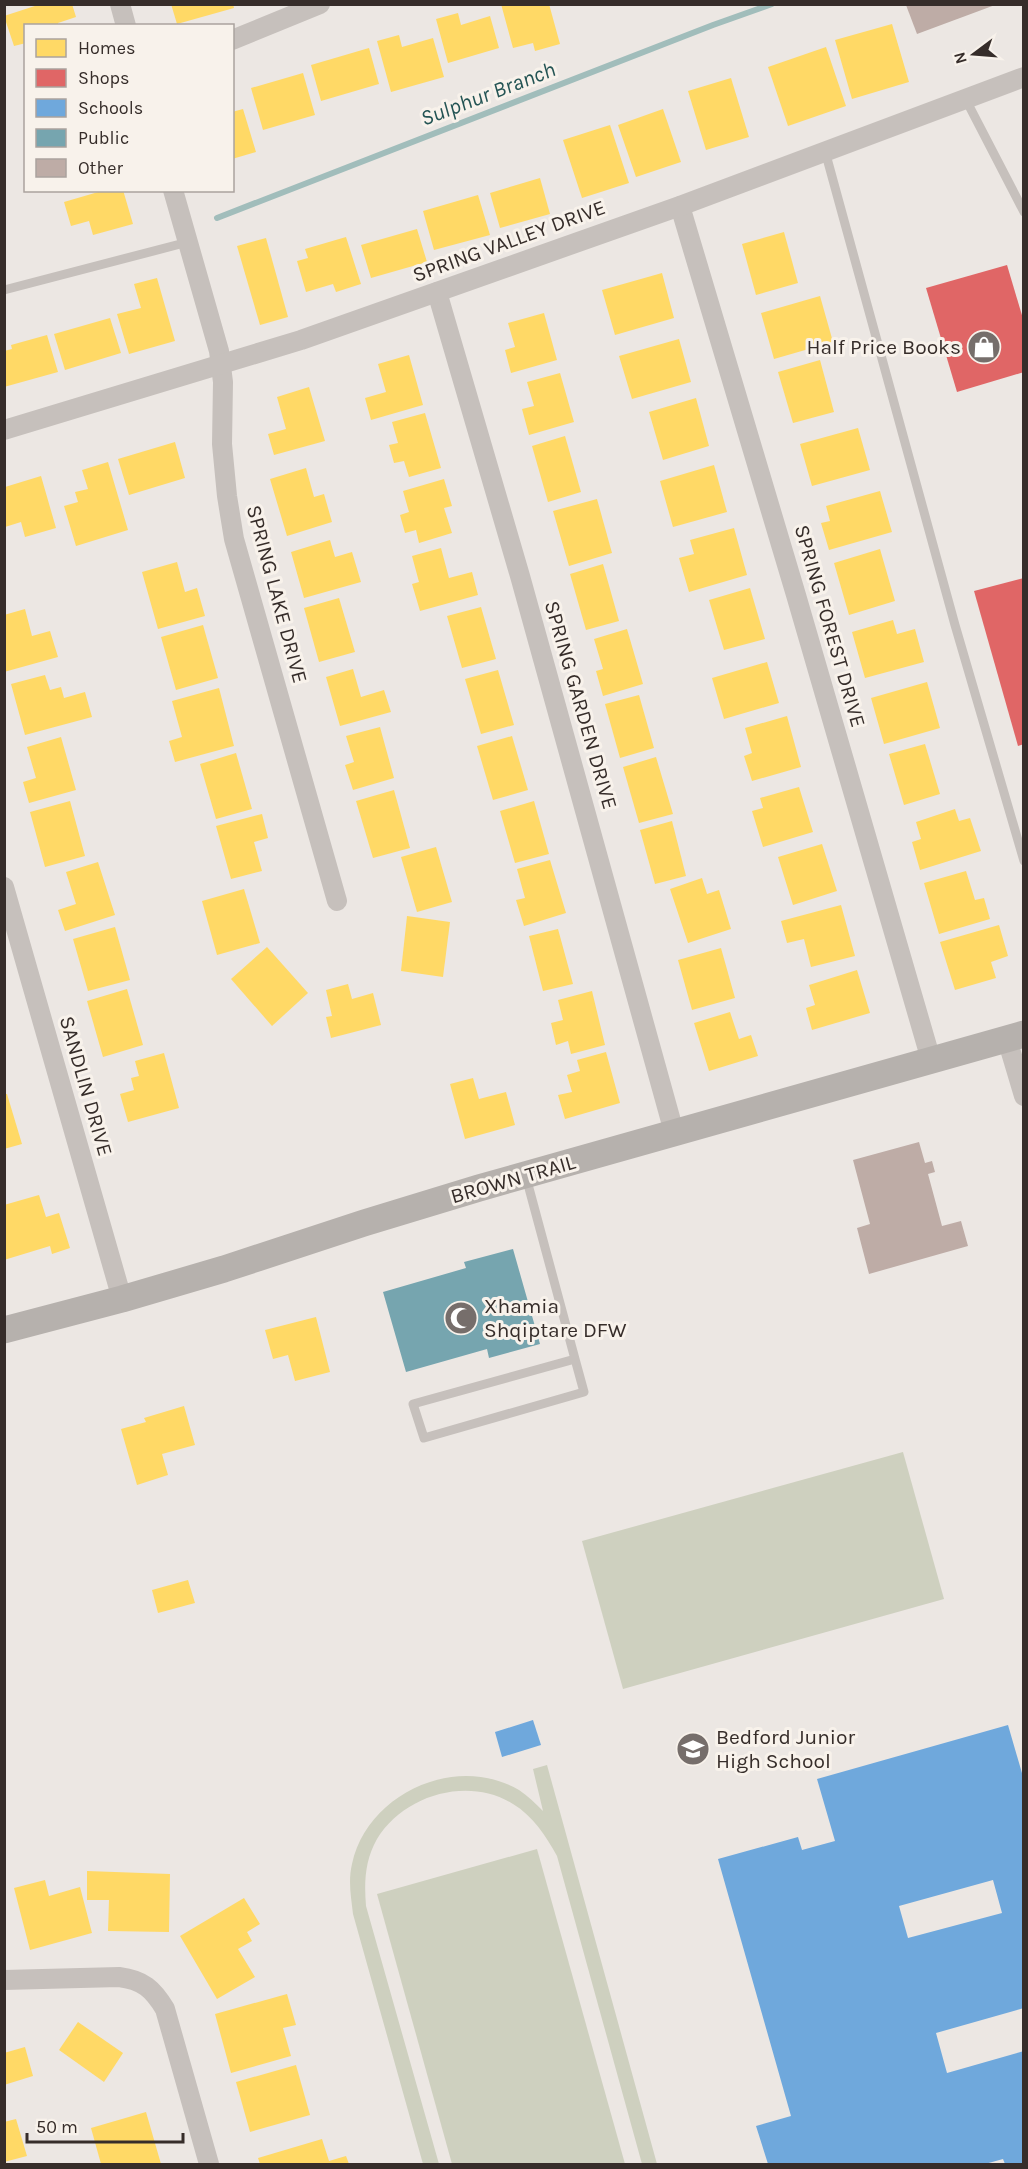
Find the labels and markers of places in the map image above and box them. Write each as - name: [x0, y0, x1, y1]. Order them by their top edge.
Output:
- shop icon: Half Price Books: [966, 329, 1002, 365]
- place label: Half Price Books: [806, 335, 961, 359]
- place label: Xhamia Shqiptare DFW: [484, 1294, 627, 1342]
- mosque icon: Xhamia Shqiptare DFW: [443, 1300, 479, 1336]
- place label: Bedford Junior High School: [716, 1725, 856, 1773]
- school or university icon: Bedford Junior High School: [675, 1731, 711, 1767]

